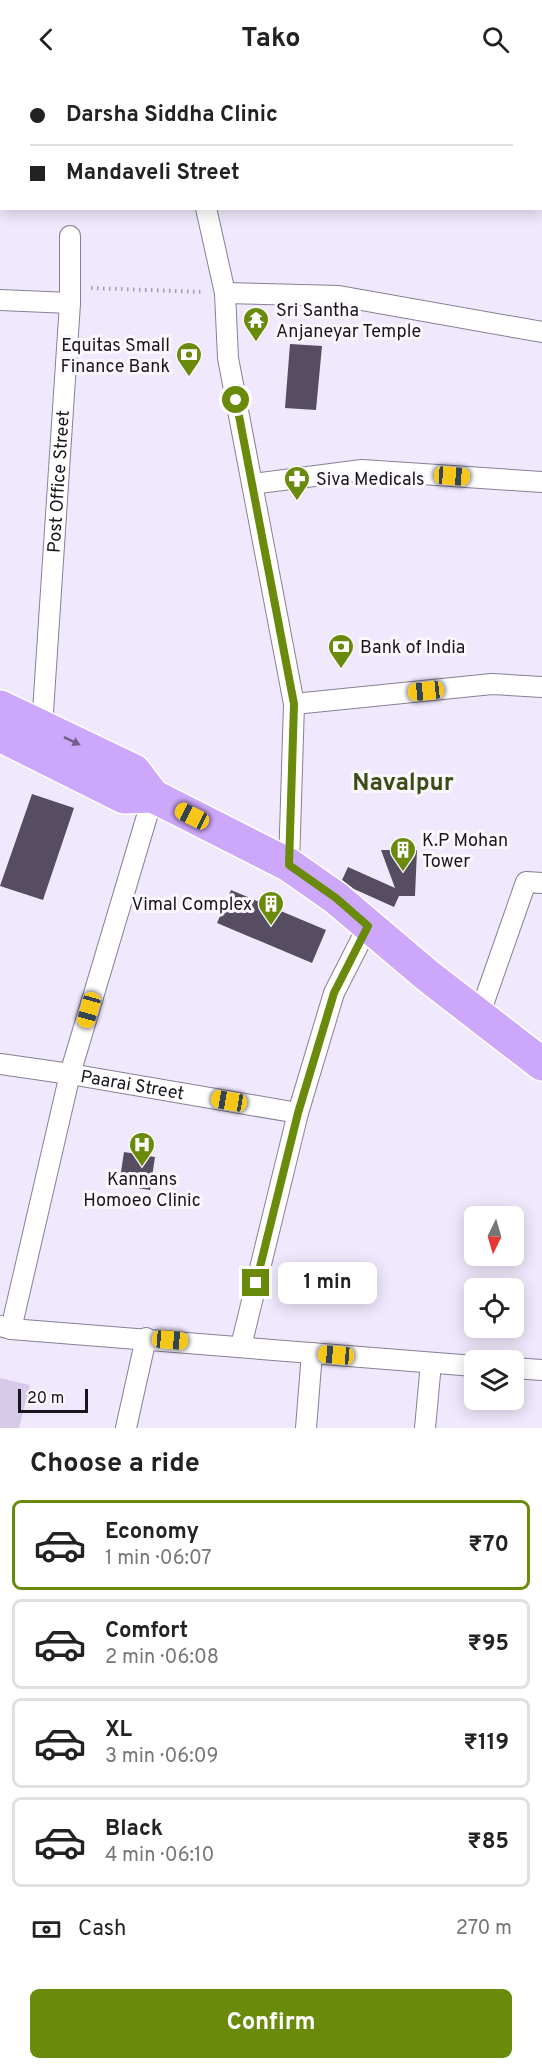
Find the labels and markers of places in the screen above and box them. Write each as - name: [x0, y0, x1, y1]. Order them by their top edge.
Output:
- place label: Sri Santha Anjaneyar Temple: [276, 300, 421, 344]
- temple icon: Sri Santha Anjaneyar Temple: [241, 305, 271, 343]
- place label: Equitas Small Finance Bank: [61, 335, 170, 379]
- bank icon: Equitas Small Finance Bank: [174, 340, 204, 378]
- pharmacy icon: Siva Medicals: [282, 464, 312, 502]
- place label: Siva Medicals: [316, 469, 425, 492]
- bank icon: Bank of India: [326, 632, 356, 670]
- place label: Bank of India: [360, 637, 465, 660]
- place label: K.P Mohan Tower: [422, 830, 508, 874]
- building icon: K.P Mohan Tower: [388, 835, 418, 873]
- building icon: Vimal Complex: [256, 889, 286, 927]
- place label: Vimal Complex: [131, 894, 252, 917]
- hospital icon: Kannans Homoeo Clinic: [127, 1130, 157, 1168]
- place label: Kannans Homoeo Clinic: [83, 1169, 201, 1213]

